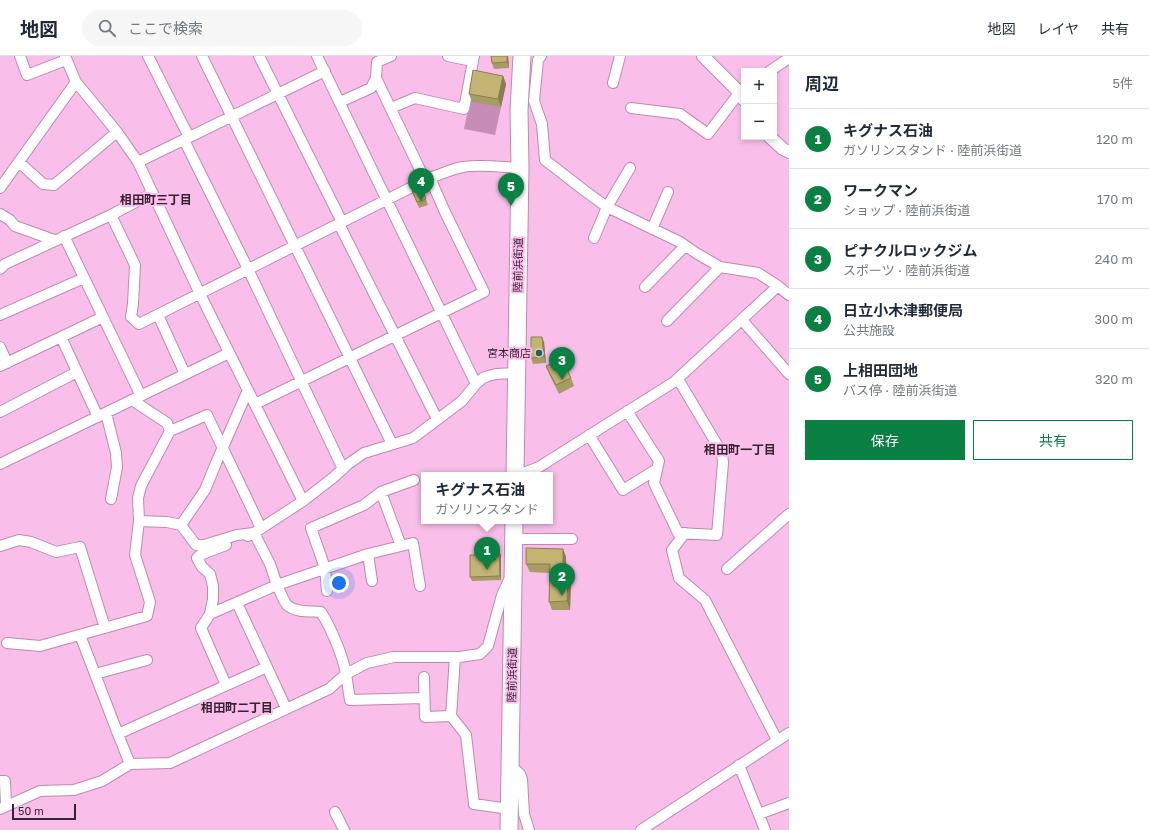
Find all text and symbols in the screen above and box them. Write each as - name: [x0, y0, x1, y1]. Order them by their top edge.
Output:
- search box: [82, 10, 362, 46]
- text: 地図: [20, 17, 58, 40]
- icon: search: [96, 17, 118, 39]
- text: ここで検索: [128, 19, 203, 37]
- text: 地図: [987, 20, 1015, 37]
- text: レイヤ: [1037, 20, 1079, 37]
- text: 共有: [1101, 20, 1129, 37]
- map controls: [741, 68, 777, 140]
- button: +: [741, 68, 777, 104]
- text: 周辺: [805, 73, 839, 94]
- text: 5件: [1112, 75, 1133, 91]
- button: −: [741, 104, 777, 140]
- text: キグナス石油: [843, 121, 933, 139]
- text: 1: [815, 131, 821, 147]
- text: 120 m: [1096, 131, 1133, 147]
- text: ガソリンスタンド · 陸前浜街道: [843, 142, 1022, 158]
- pin: 4: [408, 168, 434, 201]
- pin: 5: [498, 173, 524, 206]
- text: ワークマン: [843, 181, 918, 199]
- text: 2: [814, 191, 822, 207]
- text: 170 m: [1097, 191, 1133, 207]
- district label: 相田町三丁目: [120, 192, 192, 207]
- text: ショップ · 陸前浜街道: [843, 202, 970, 218]
- street label: 陸前浜街道: [511, 237, 524, 293]
- text: ピナクルロックジム: [843, 241, 978, 259]
- text: 3: [814, 251, 822, 267]
- text: 240 m: [1095, 251, 1133, 267]
- text: スポーツ · 陸前浜街道: [843, 262, 970, 278]
- text: 日立小木津郵便局: [843, 301, 963, 319]
- text: 4: [814, 311, 822, 327]
- text: 300 m: [1095, 311, 1133, 327]
- text: 公共施設: [843, 322, 895, 338]
- place label: 宮本商店: [487, 346, 531, 359]
- pin: 3: [549, 347, 575, 380]
- marker: 宮本商店: [534, 348, 544, 358]
- text: 上相田団地: [843, 361, 918, 379]
- text: 5: [814, 371, 822, 387]
- text: 320 m: [1095, 371, 1133, 387]
- text: バス停 · 陸前浜街道: [843, 382, 957, 398]
- button: 保存: [805, 420, 965, 460]
- button: 共有: [973, 420, 1133, 460]
- district label: 相田町一丁目: [704, 442, 776, 457]
- popup: [421, 472, 553, 524]
- text: キグナス石油: [435, 480, 525, 498]
- text: ガソリンスタンド: [435, 501, 539, 517]
- pin: 1: [474, 537, 500, 570]
- pin: 2: [549, 563, 575, 596]
- your location: [329, 573, 349, 593]
- street label: 陸前浜街道: [505, 647, 518, 703]
- district label: 相田町二丁目: [201, 700, 273, 715]
- scale bar: [12, 802, 76, 821]
- text: 50 m: [18, 804, 44, 817]

